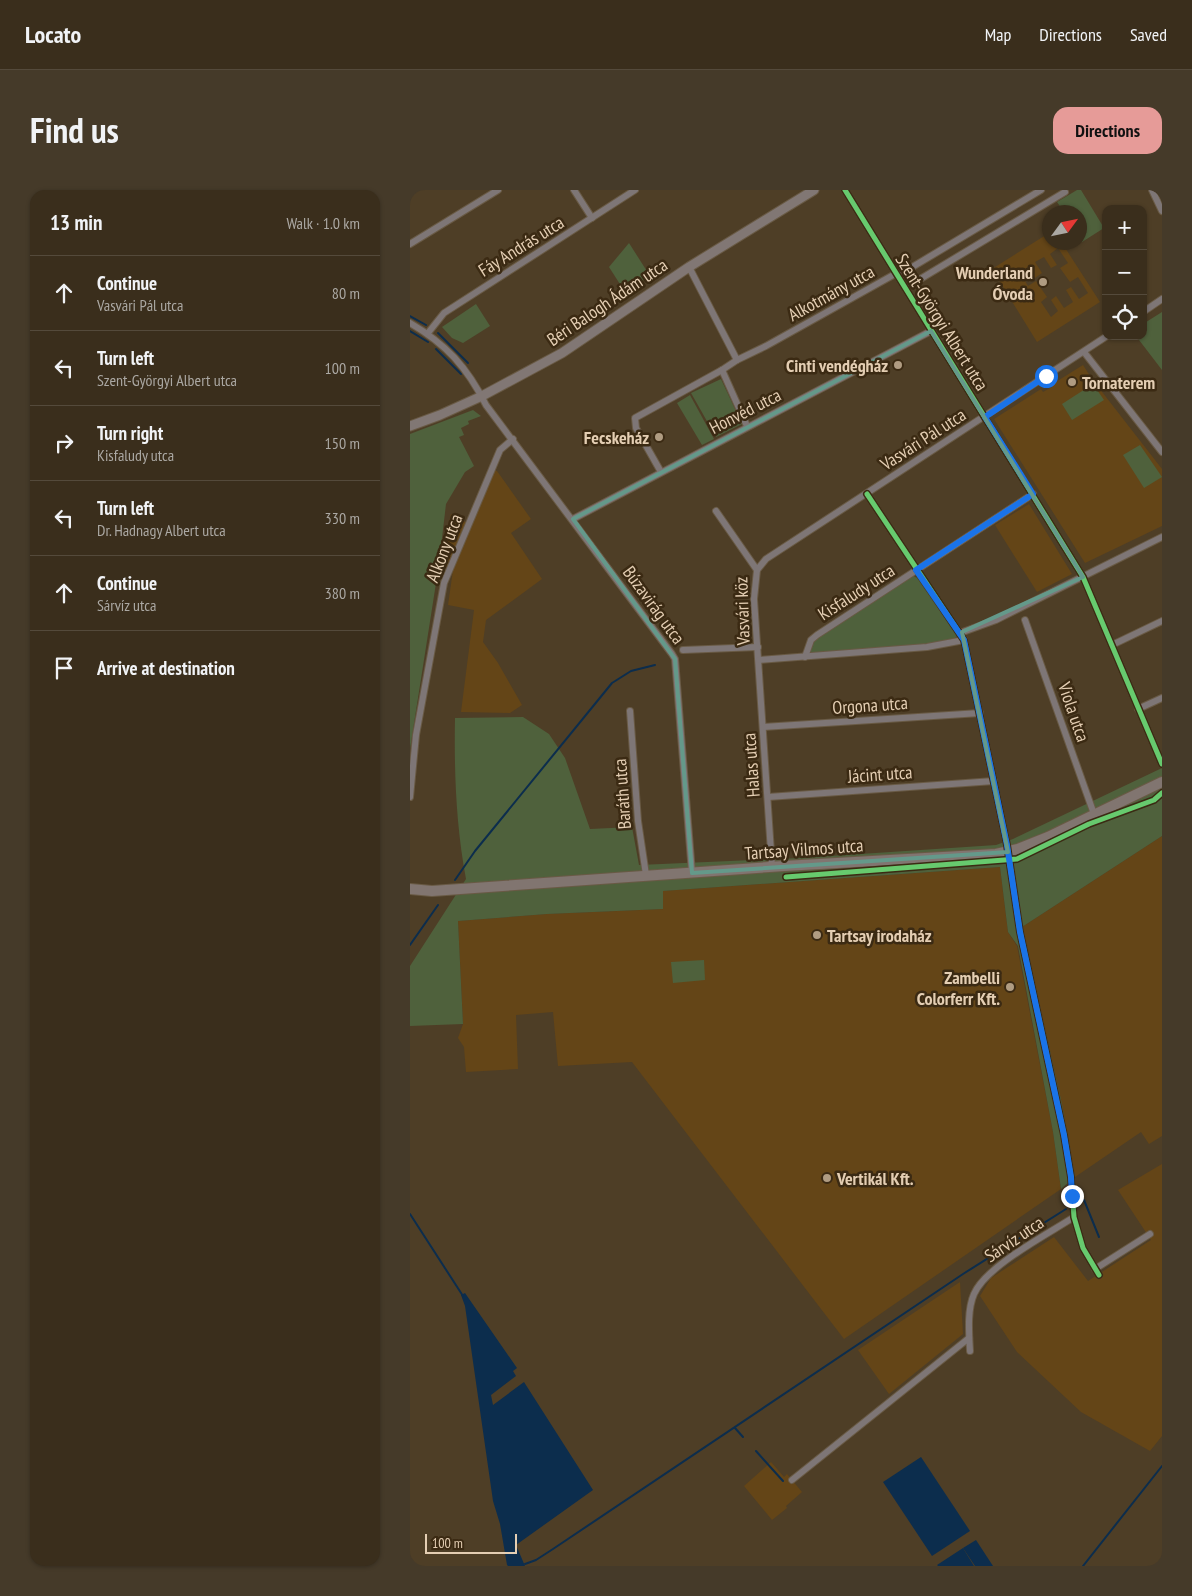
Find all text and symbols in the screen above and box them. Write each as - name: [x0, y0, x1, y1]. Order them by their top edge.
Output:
- text: Locato: [25, 19, 81, 50]
- text: Map: [985, 23, 1011, 46]
- text: Directions: [1039, 23, 1102, 46]
- text: Saved: [1130, 23, 1167, 46]
- text: Find us: [30, 107, 119, 153]
- button: Directions: [1053, 107, 1162, 154]
- north arrow: [1042, 205, 1087, 250]
- map controls: [1102, 205, 1147, 340]
- button: +: [1102, 205, 1147, 250]
- text: 13 min: [50, 209, 102, 236]
- street label: Fáy András utca: [474, 211, 568, 281]
- text: Walk · 1.0 km: [286, 213, 360, 233]
- street label: Szent-Györgyi Albert utca: [891, 249, 993, 395]
- button: −: [1102, 250, 1147, 295]
- street label: Béri Balogh Ádám utca: [542, 253, 672, 351]
- street label: Alkotmány utca: [784, 260, 878, 326]
- place label: Wunderland Óvoda: [955, 261, 1033, 305]
- text: Continue: [97, 271, 157, 295]
- marker: Wunderland Óvoda: [1037, 276, 1049, 288]
- icon: ahead: [50, 279, 78, 307]
- text: 80 m: [332, 283, 360, 303]
- text: Vasvári Pál utca: [97, 295, 183, 315]
- button: locate: [1102, 295, 1147, 340]
- text: Turn left: [97, 346, 154, 370]
- icon: left: [50, 354, 78, 382]
- place label: Cinti vendégház: [786, 354, 888, 377]
- text: 100 m: [325, 358, 360, 378]
- marker: Cinti vendégház: [892, 359, 904, 371]
- route start: [1035, 365, 1058, 388]
- text: Szent-Györgyi Albert utca: [97, 370, 237, 390]
- place label: Tornaterem: [1082, 371, 1155, 394]
- marker: Tornaterem: [1066, 376, 1078, 388]
- street label: Honvéd utca: [705, 383, 785, 439]
- street label: Vasvári Pál utca: [875, 403, 970, 476]
- text: Turn right: [97, 421, 163, 445]
- place label: Fecskeház: [584, 426, 649, 449]
- icon: right: [50, 429, 78, 457]
- marker: Fecskeház: [653, 431, 665, 443]
- text: 150 m: [325, 433, 360, 453]
- text: Kisfaludy utca: [97, 445, 174, 465]
- text: Turn left: [97, 496, 154, 520]
- icon: left: [50, 504, 78, 532]
- text: 330 m: [325, 508, 360, 528]
- street label: Alkony utca: [420, 511, 468, 585]
- text: Dr. Hadnagy Albert utca: [97, 520, 226, 540]
- street label: Kisfaludy utca: [813, 559, 899, 625]
- street label: Búzavirág utca: [618, 562, 690, 648]
- text: Continue: [97, 571, 157, 595]
- street label: Vasvári köz: [729, 576, 755, 647]
- icon: ahead: [50, 579, 78, 607]
- text: 380 m: [325, 583, 360, 603]
- text: Sárvíz utca: [97, 595, 156, 615]
- icon: arrive: [50, 654, 78, 682]
- text: Arrive at destination: [97, 656, 235, 680]
- street label: Viola utca: [1053, 678, 1095, 745]
- street label: Orgona utca: [832, 691, 908, 719]
- street label: Halas utca: [737, 732, 765, 798]
- street label: Baráth utca: [608, 758, 636, 830]
- street label: Jácint utca: [846, 760, 913, 788]
- street label: Tartsay Vilmos utca: [744, 833, 864, 865]
- place label: Tartsay irodaház: [827, 924, 932, 947]
- marker: Tartsay irodaház: [811, 929, 823, 941]
- place label: Zambelli Colorferr Kft.: [917, 966, 1000, 1010]
- marker: Zambelli Colorferr Kft.: [1004, 981, 1016, 993]
- place label: Vertikál Kft.: [836, 1167, 914, 1190]
- marker: Vertikál Kft.: [821, 1172, 833, 1184]
- route end: [1061, 1185, 1084, 1208]
- street label: Sárvíz utca: [980, 1211, 1048, 1267]
- scale bar: [425, 1531, 518, 1554]
- text: 100 m: [432, 1534, 463, 1552]

